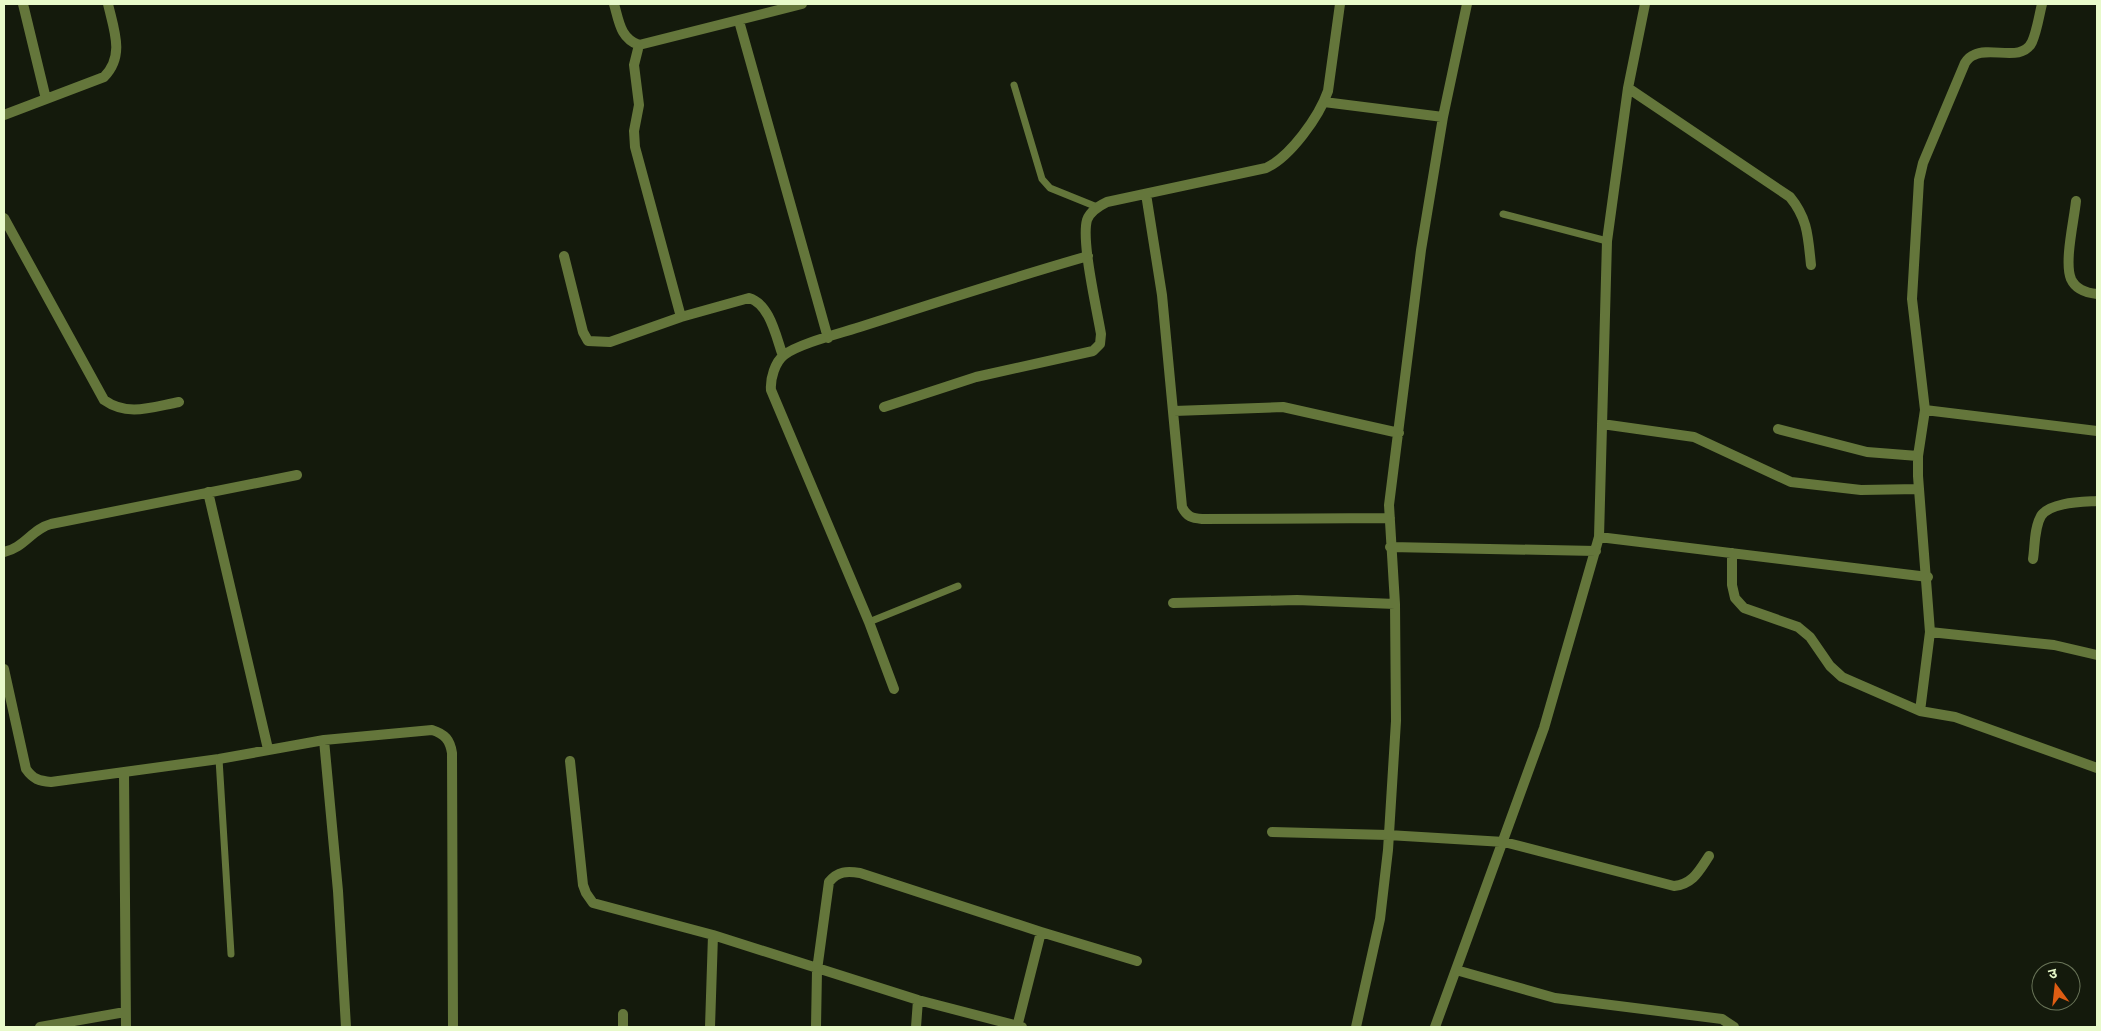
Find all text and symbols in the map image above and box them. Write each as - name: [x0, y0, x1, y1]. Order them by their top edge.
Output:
- north arrow: [2031, 961, 2081, 1011]
- text: उ: [2046, 963, 2059, 982]

